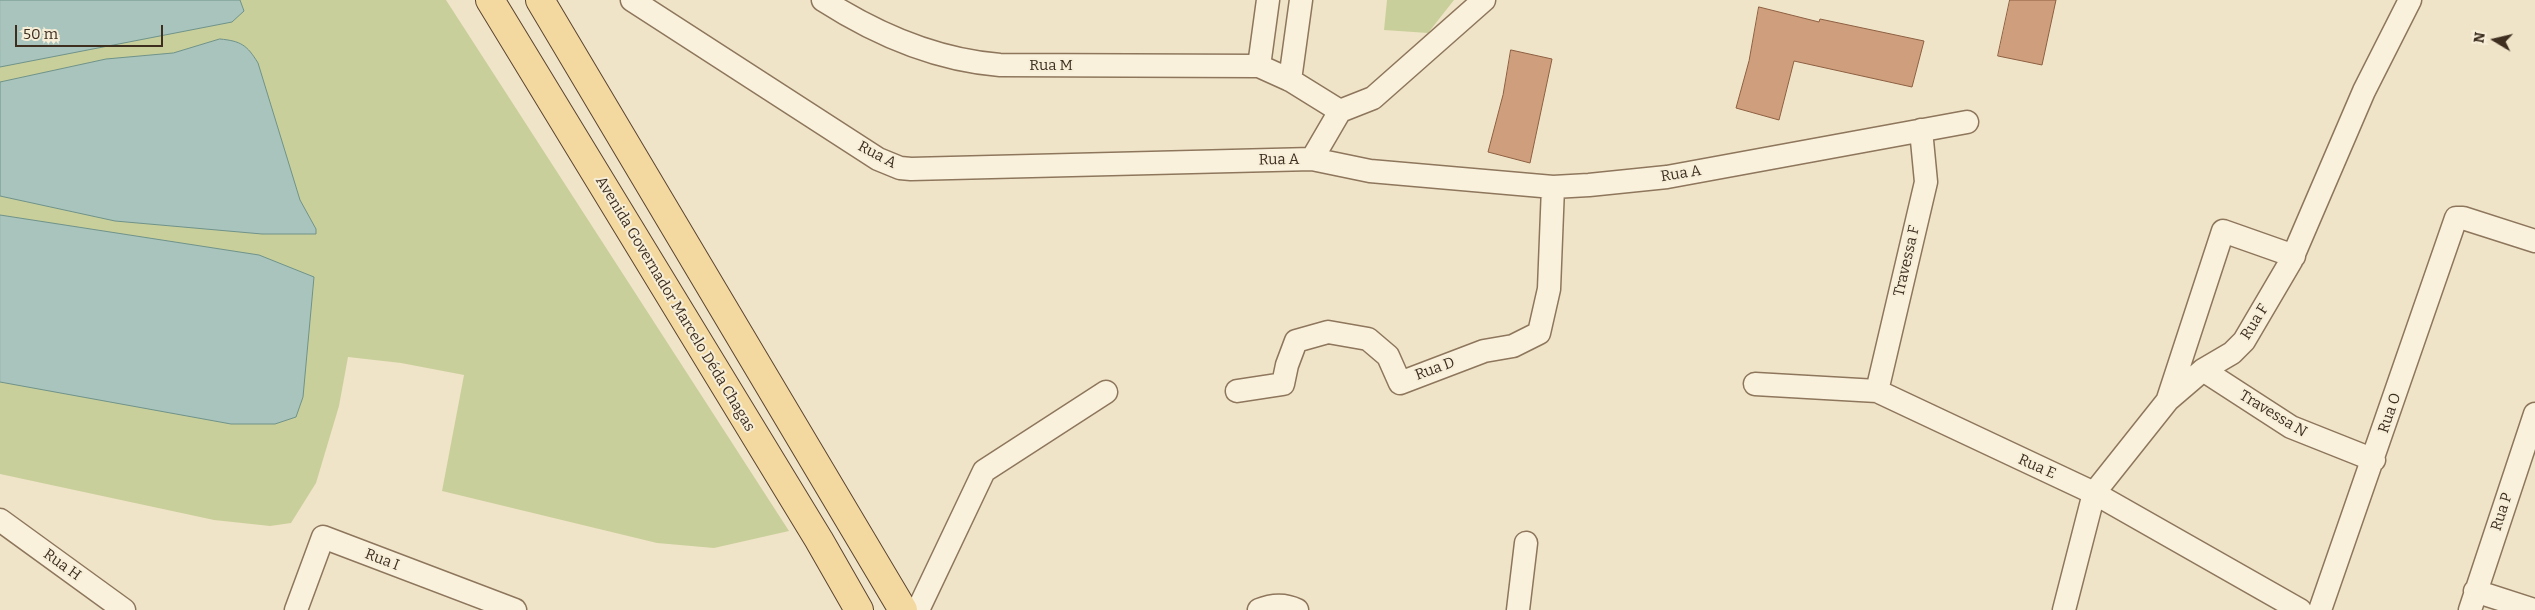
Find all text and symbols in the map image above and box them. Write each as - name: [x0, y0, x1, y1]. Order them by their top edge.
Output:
- scale bar: [18, 15, 165, 47]
- north arrow: [2470, 15, 2520, 65]
- text: 50 m: [23, 25, 58, 43]
- text: N: [2470, 31, 2489, 44]
- street label: Rua M: [1029, 57, 1073, 75]
- street label: Rua A: [855, 137, 899, 173]
- street label: Rua A: [1258, 151, 1300, 169]
- street label: Rua A: [1659, 162, 1703, 186]
- street label: Avenida Governador Marcelo Déda Chagas: [591, 173, 759, 435]
- street label: Travessa F: [1890, 224, 1924, 298]
- street label: Rua F: [2237, 301, 2273, 343]
- street label: Rua D: [1413, 354, 1457, 384]
- street label: Travessa N: [2236, 387, 2310, 441]
- street label: Rua O: [2375, 391, 2405, 435]
- street label: Rua E: [2015, 451, 2059, 483]
- street label: Rua P: [2487, 491, 2517, 533]
- street label: Rua H: [40, 545, 84, 585]
- street label: Rua I: [362, 545, 402, 575]

